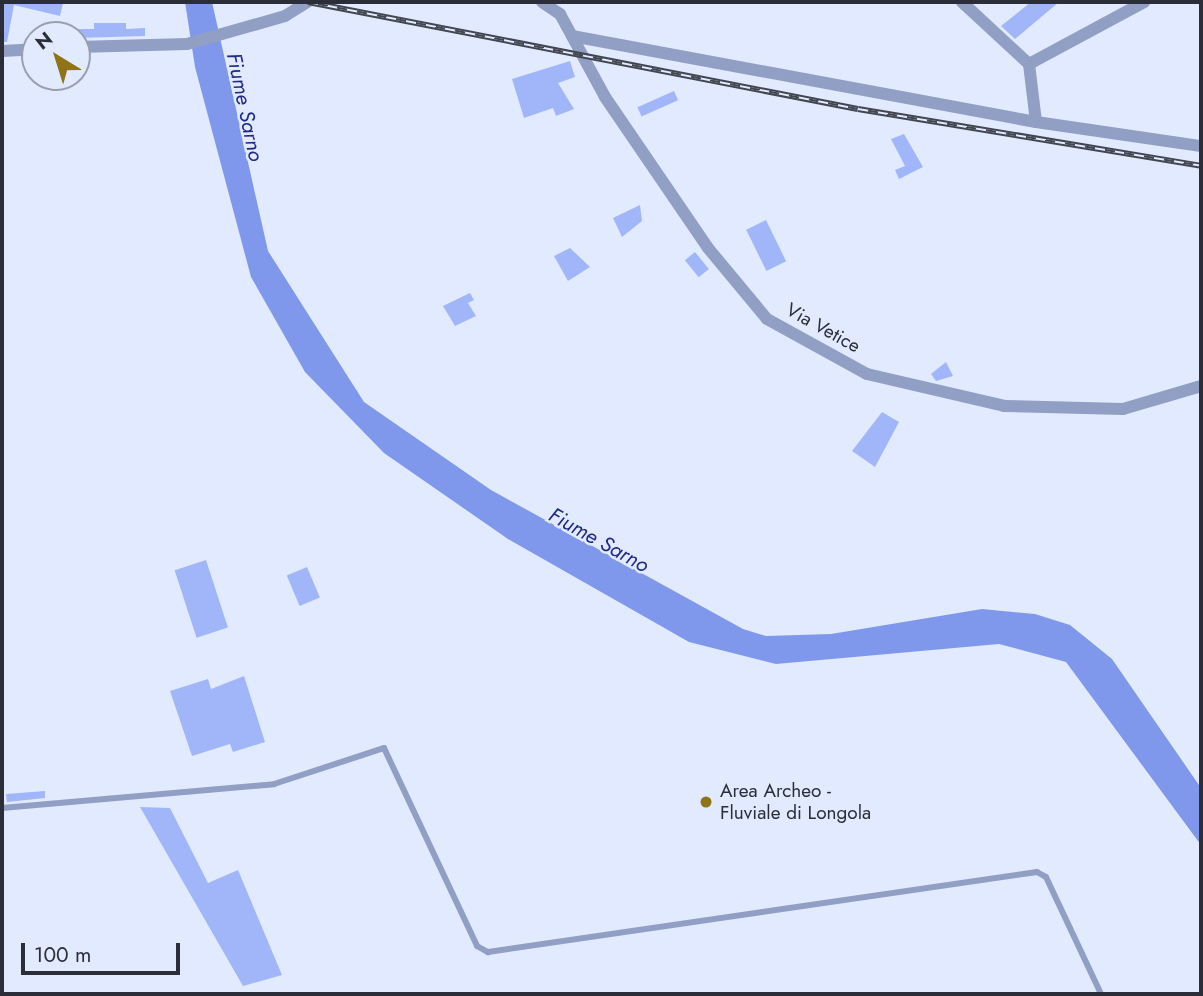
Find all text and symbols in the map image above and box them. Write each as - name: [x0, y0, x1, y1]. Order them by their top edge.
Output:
- north arrow: [21, 21, 91, 91]
- text: N: [30, 25, 58, 56]
- water label: Fiume Sarno: [221, 50, 269, 164]
- street label: Via Vetice: [782, 298, 864, 358]
- water label: Fiume Sarno: [545, 502, 653, 578]
- place label: Area Archeo - Fluviale di Longola: [720, 780, 871, 824]
- marker: Area Archeo - Fluviale di Longola: [698, 794, 714, 810]
- scale bar: [24, 930, 184, 974]
- text: 100 m: [34, 940, 91, 970]

